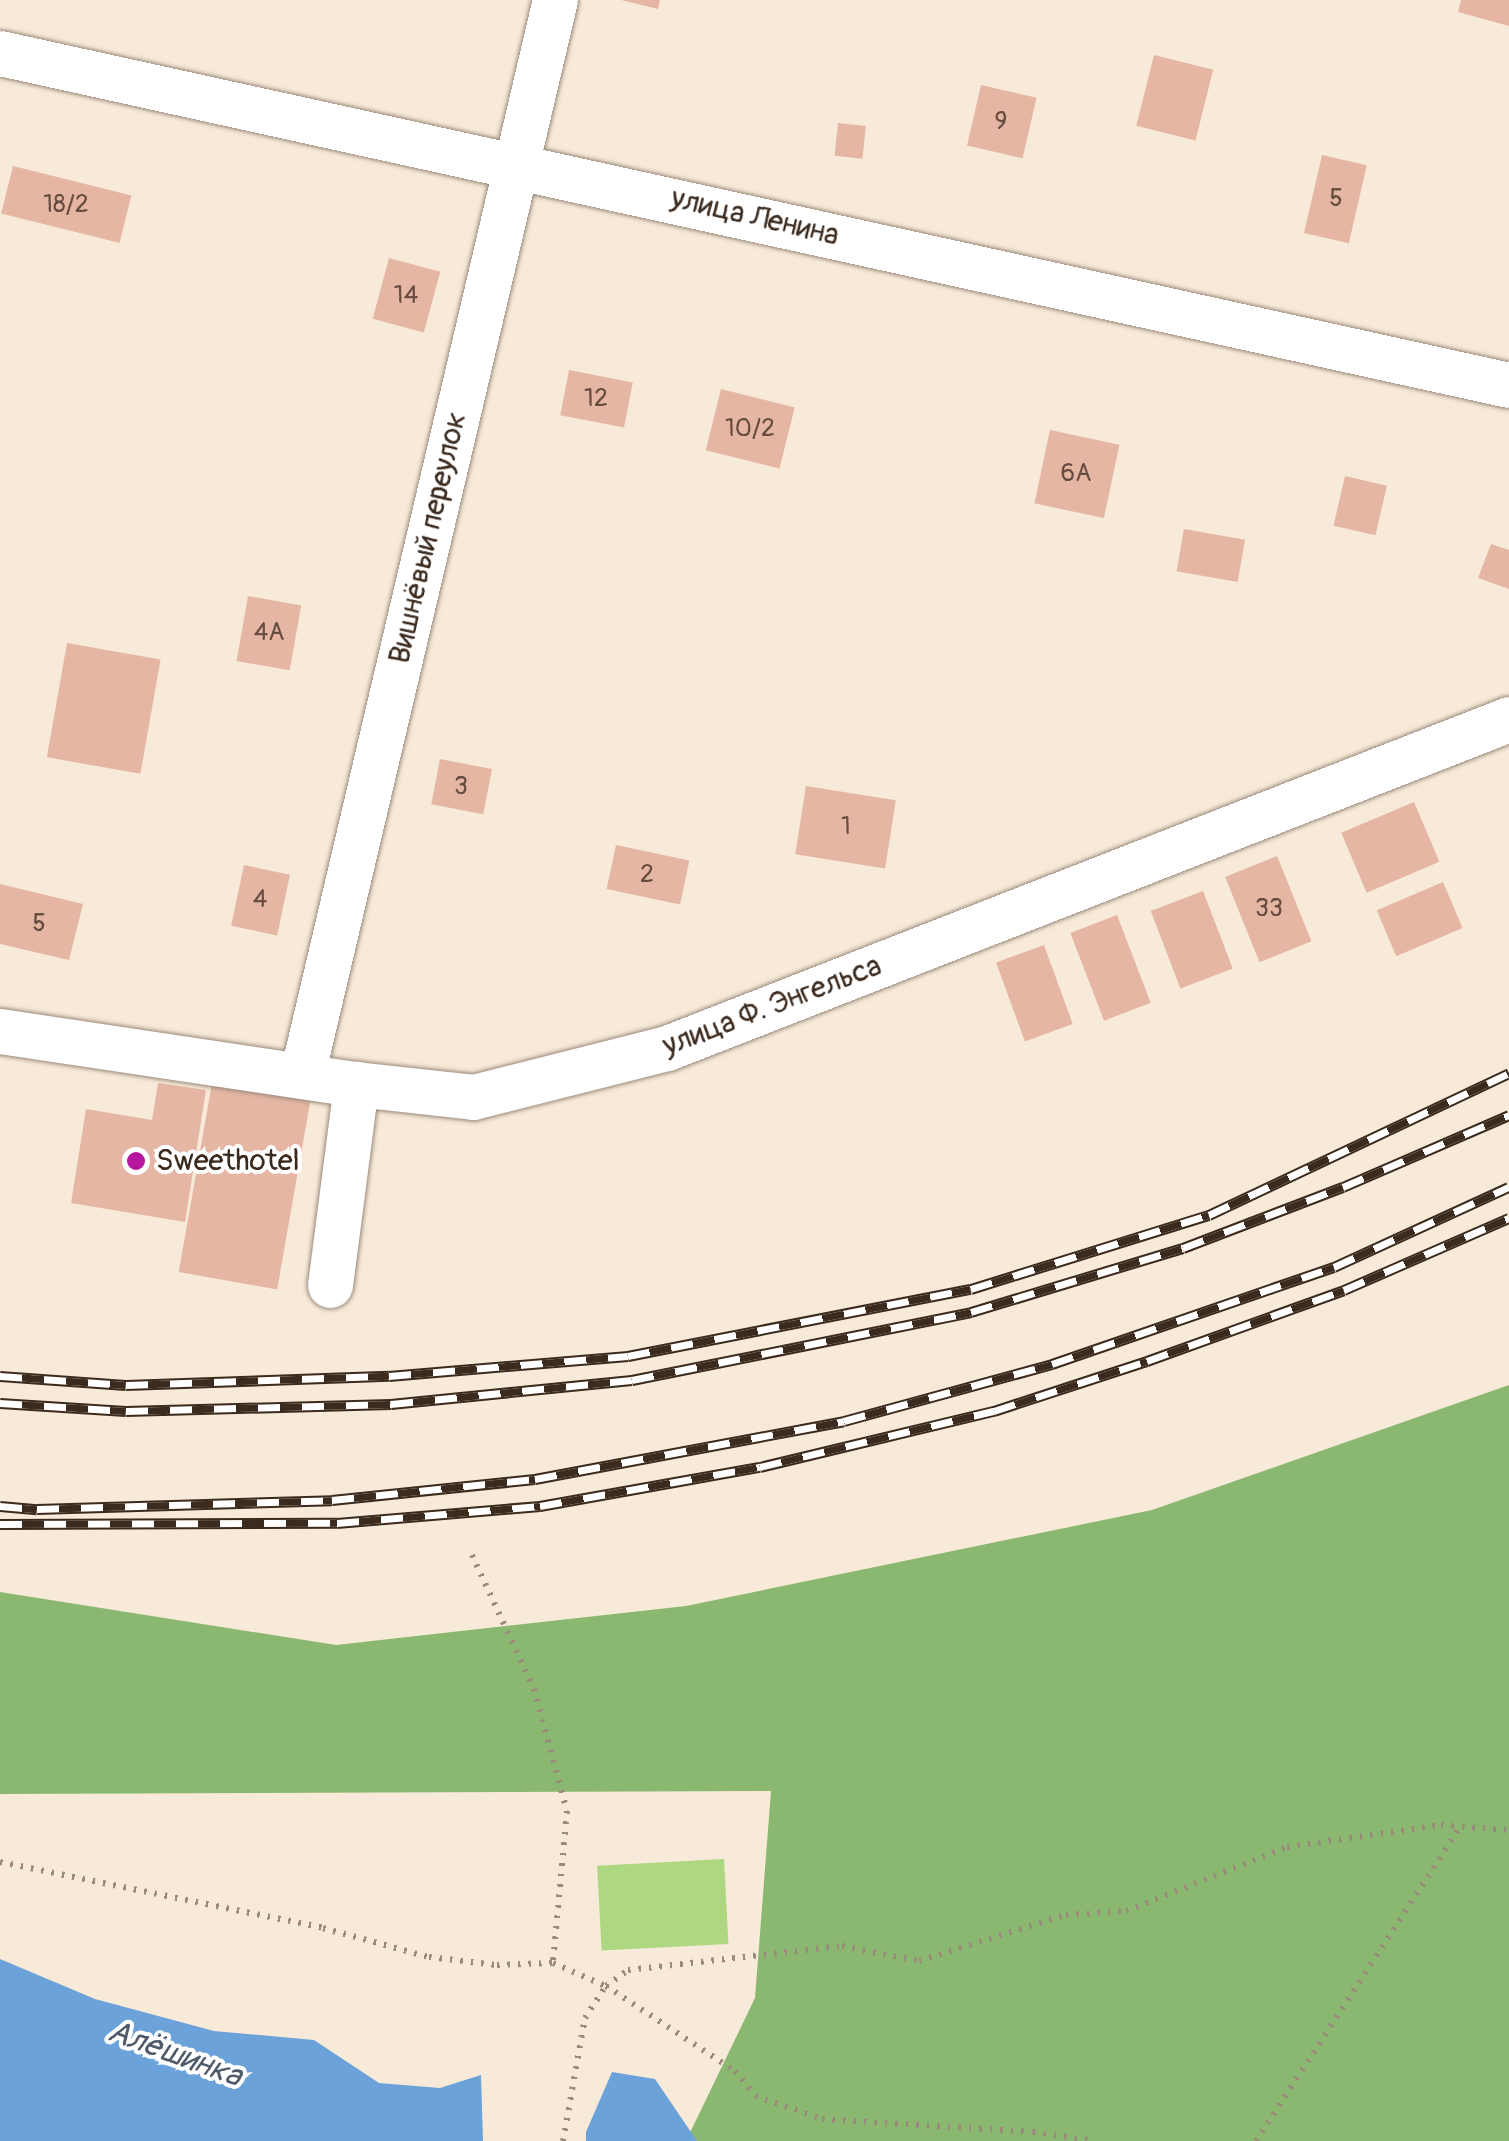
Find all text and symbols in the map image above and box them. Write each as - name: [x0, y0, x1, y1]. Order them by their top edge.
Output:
- house number: 9: [995, 107, 1007, 137]
- street label: улица Ленина: [668, 180, 842, 254]
- house number: 5: [1329, 184, 1343, 214]
- house number: 18/2: [43, 190, 89, 220]
- house number: 14: [394, 281, 418, 311]
- house number: 12: [584, 384, 608, 414]
- street label: Вишнёвый переулок: [382, 409, 474, 667]
- house number: 10/2: [725, 414, 775, 444]
- house number: 6А: [1061, 459, 1091, 489]
- house number: 4А: [254, 618, 284, 648]
- house number: 3: [454, 772, 468, 802]
- house number: 1: [841, 812, 851, 842]
- house number: 2: [640, 860, 654, 890]
- house number: 4: [253, 885, 267, 915]
- house number: 33: [1255, 894, 1283, 924]
- house number: 5: [32, 909, 46, 939]
- street label: улица Ф. Энгельса: [658, 948, 886, 1064]
- place label: Sweethotel: [156, 1143, 300, 1179]
- marker: Sweethotel: [125, 1150, 147, 1172]
- water label: Алёшинка: [103, 2012, 247, 2096]

